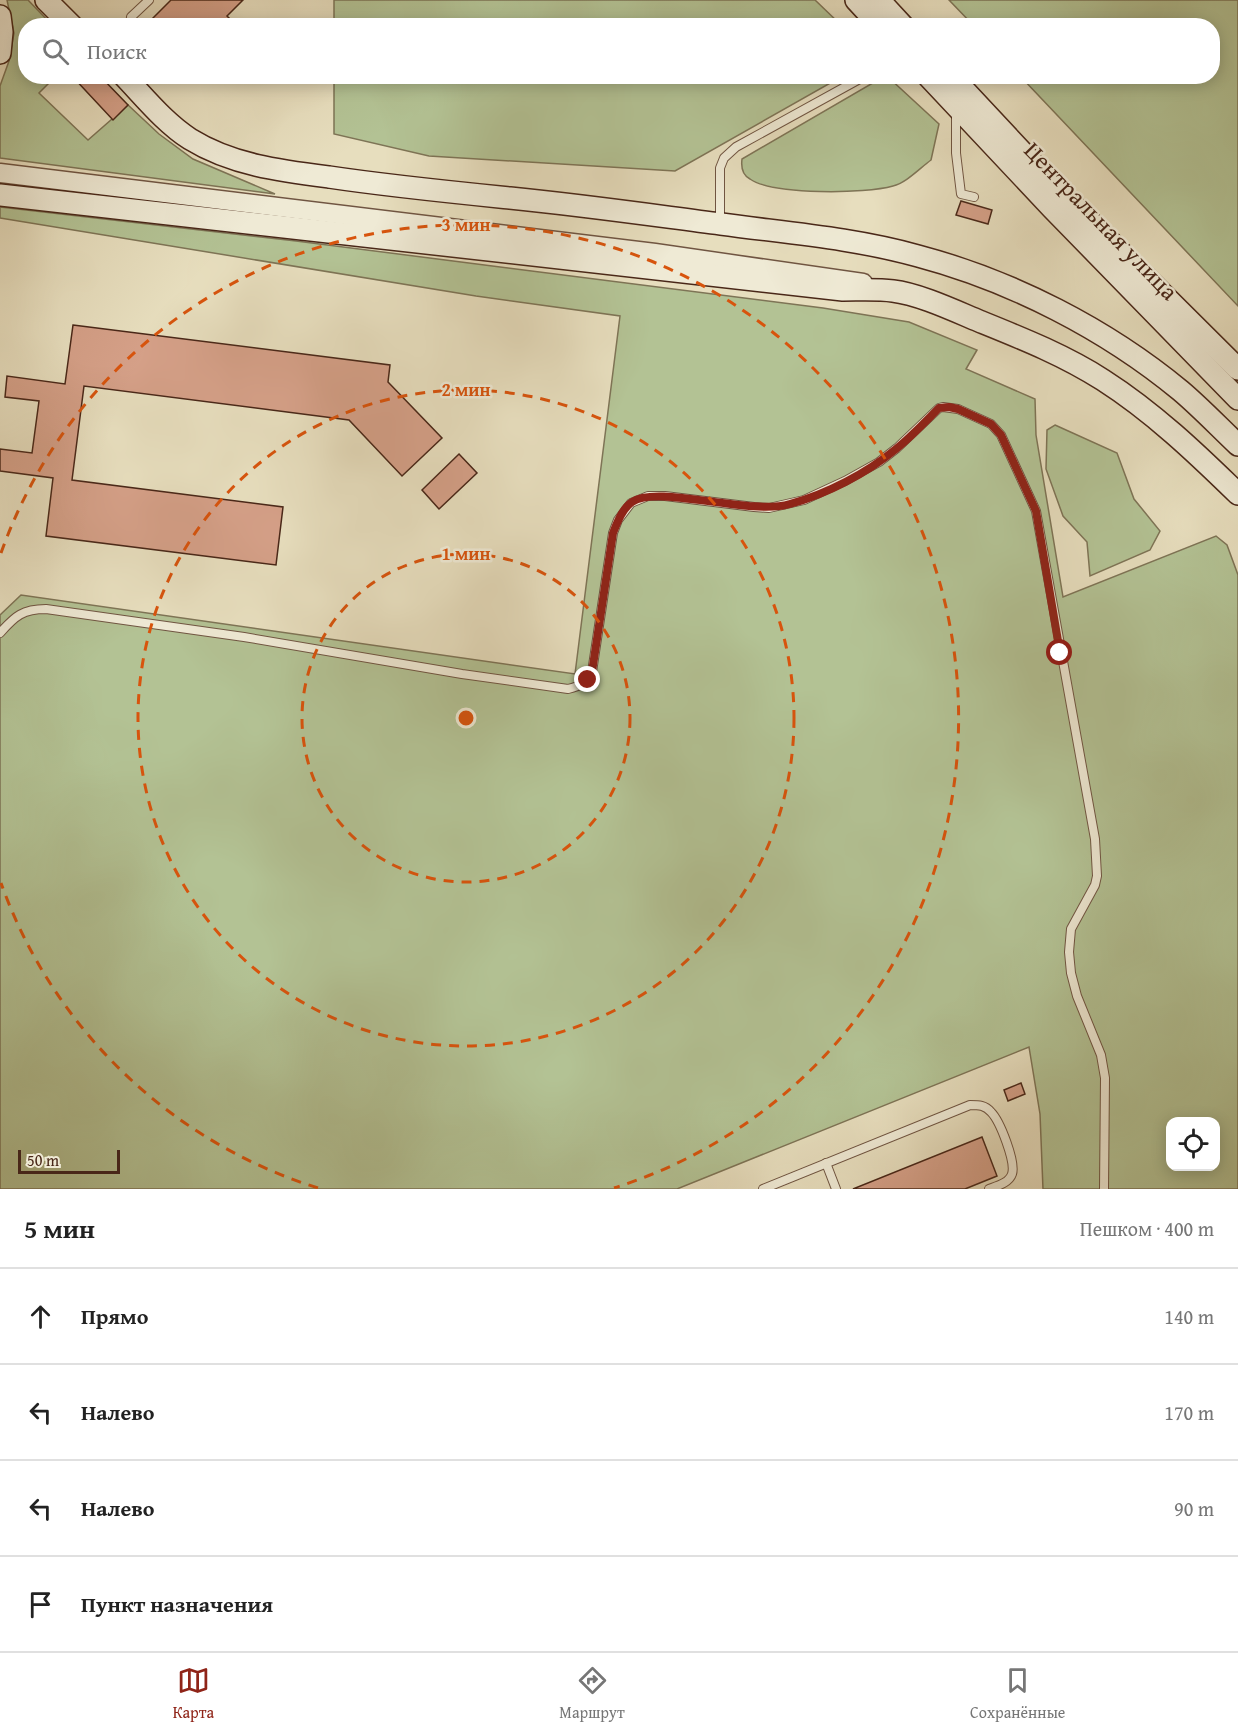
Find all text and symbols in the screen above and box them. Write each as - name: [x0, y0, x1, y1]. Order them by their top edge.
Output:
- search box: [18, 18, 1220, 84]
- icon: search: [39, 35, 72, 68]
- text: Поиск: [87, 35, 147, 67]
- street label: Центральная улица: [1016, 133, 1187, 308]
- text: 3 мин: [441, 211, 491, 238]
- text: 2 мин: [441, 376, 491, 403]
- text: 1 мин: [441, 540, 491, 567]
- route start: [1046, 639, 1072, 665]
- route end: [574, 666, 600, 692]
- centre of rings: [456, 708, 476, 728]
- map controls: [1166, 1117, 1220, 1171]
- button: locate: [1166, 1117, 1220, 1171]
- scale bar: [18, 1147, 120, 1174]
- text: 50 m: [27, 1148, 59, 1172]
- text: 5 мин: [24, 1209, 95, 1248]
- text: Пешком · 400 m: [1080, 1214, 1214, 1243]
- icon: ahead: [24, 1300, 57, 1333]
- text: Прямо: [81, 1300, 148, 1332]
- text: 140 m: [1164, 1302, 1214, 1331]
- icon: left: [24, 1396, 57, 1429]
- text: Налево: [81, 1396, 154, 1428]
- text: 170 m: [1164, 1398, 1214, 1427]
- icon: left: [24, 1492, 57, 1525]
- text: Налево: [81, 1492, 154, 1524]
- text: 90 m: [1174, 1494, 1214, 1523]
- icon: arrive: [24, 1588, 57, 1621]
- text: Пункт назначения: [81, 1588, 273, 1620]
- tab: Карта: [173, 1664, 214, 1724]
- tab: Маршрут: [559, 1664, 625, 1724]
- tab: Сохранённые: [970, 1664, 1065, 1724]

